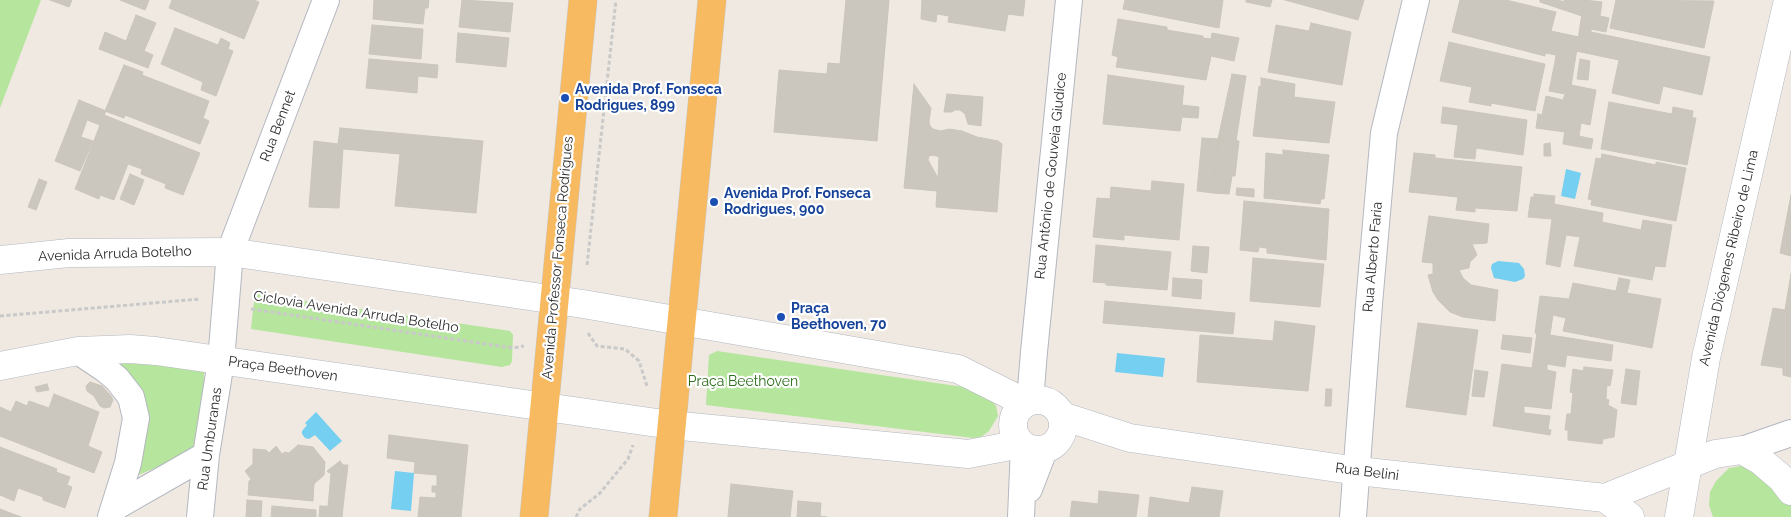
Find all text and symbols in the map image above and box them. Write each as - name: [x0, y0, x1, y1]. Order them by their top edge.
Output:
- street label: Rua Antônio de Gouveia Giudice: [1032, 72, 1070, 280]
- place label: Avenida Prof. Fonseca Rodrigues, 899: [575, 82, 722, 114]
- street label: Rua Bennet: [257, 88, 299, 164]
- marker: Avenida Prof. Fonseca Rodrigues, 899: [559, 92, 571, 104]
- street label: Avenida Professor Fonseca Rodrigues: [539, 136, 577, 380]
- street label: Avenida Diógenes Ribeiro de Lima: [1696, 148, 1762, 368]
- place label: Avenida Prof. Fonseca Rodrigues, 900: [724, 186, 871, 218]
- marker: Avenida Prof. Fonseca Rodrigues, 900: [708, 196, 720, 208]
- street label: Rua Alberto Faria: [1360, 201, 1386, 313]
- street label: Avenida Arruda Botelho: [38, 243, 192, 265]
- street label: Ciclovia Avenida Arruda Botelho: [252, 287, 460, 337]
- place label: Praça Beethoven, 70: [791, 301, 887, 334]
- marker: Praça Beethoven, 70: [775, 311, 787, 323]
- street label: Praça Beethoven: [227, 353, 339, 385]
- park label: Praça Beethoven: [688, 374, 798, 390]
- street label: Rua Umburanas: [194, 386, 226, 492]
- street label: Rua Belini: [1334, 460, 1400, 484]

